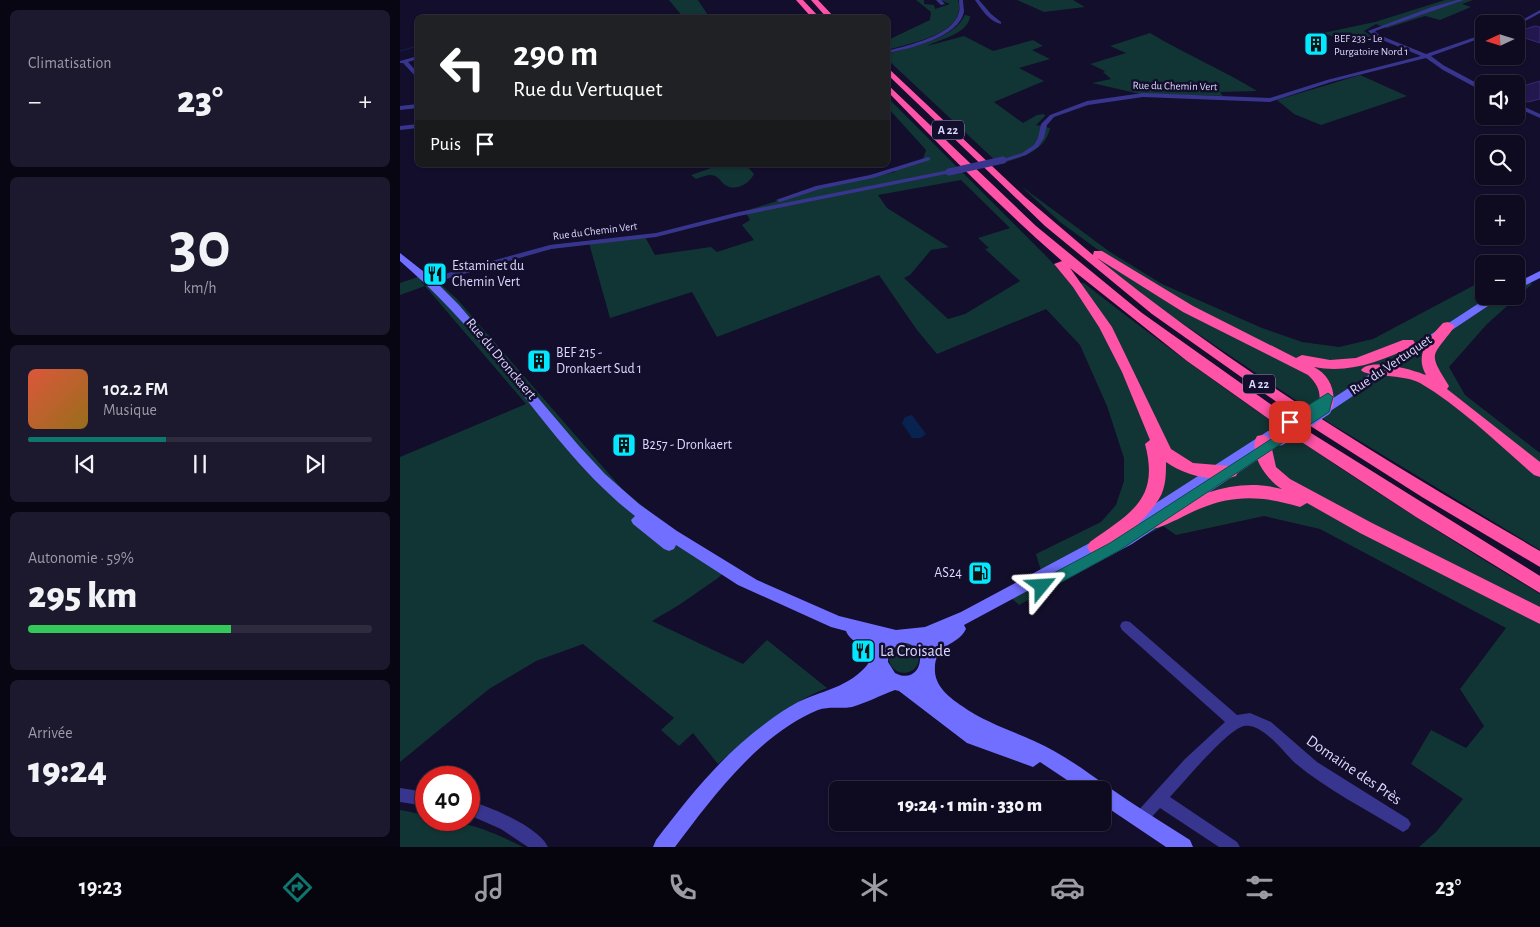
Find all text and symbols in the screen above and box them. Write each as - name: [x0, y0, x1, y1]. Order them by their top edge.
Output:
- north arrow: [1475, 15, 1525, 65]
- map controls: [1475, 15, 1525, 305]
- building icon: BEF 233 - Le Purgatoire Nord 1: [1303, 31, 1329, 57]
- place label: BEF 233 - Le Purgatoire Nord 1: [1334, 33, 1408, 57]
- icon: left: [430, 35, 495, 100]
- text: 290 m: [513, 37, 598, 72]
- text: Climatisation: [28, 55, 112, 71]
- button: sound: [1475, 75, 1525, 125]
- text: Rue du Vertuquet: [513, 78, 662, 100]
- street label: Rue du Chemin Vert: [1133, 80, 1218, 92]
- text: 23°: [177, 82, 223, 120]
- text: −: [28, 88, 41, 116]
- text: +: [359, 88, 372, 116]
- road number: A 22: [932, 120, 964, 140]
- icon: arrive: [471, 130, 499, 158]
- text: Puis: [430, 135, 461, 154]
- button: search: [1475, 135, 1525, 185]
- button: +: [1475, 195, 1525, 245]
- text: 30: [169, 214, 231, 279]
- street label: Rue du Chemin Vert: [552, 220, 638, 242]
- button: −: [1475, 255, 1525, 305]
- place label: Estaminet du Chemin Vert: [452, 259, 524, 289]
- restaurant icon: Estaminet du Chemin Vert: [422, 261, 448, 287]
- text: km/h: [183, 280, 217, 296]
- street label: Rue du Dronckaert: [463, 316, 539, 403]
- street label: Rue du Vertuquet: [1348, 332, 1435, 397]
- place label: BEF 215 - Dronkaert Sud 1: [556, 346, 642, 376]
- building icon: BEF 215 - Dronkaert Sud 1: [526, 348, 552, 374]
- road number: A 22: [1243, 374, 1275, 394]
- text: 102.2 FM: [103, 380, 168, 399]
- pin: [1269, 401, 1311, 443]
- text: Musique: [103, 402, 157, 418]
- icon: arrive: [1276, 408, 1304, 436]
- building icon: B257 - Dronkaert: [611, 432, 637, 458]
- place label: B257 - Dronkaert: [642, 438, 733, 452]
- icon: previous: [71, 450, 99, 478]
- icon: pause: [186, 450, 214, 478]
- icon: next: [301, 450, 329, 478]
- text: Autonomie · 59%: [28, 550, 134, 566]
- position arrow: [1015, 559, 1067, 611]
- fuel station icon: AS24: [967, 560, 993, 586]
- place label: AS24: [934, 566, 962, 580]
- text: 295 km: [28, 577, 137, 615]
- restaurant icon: La Croisade: [850, 638, 876, 664]
- place label: La Croisade: [880, 643, 951, 659]
- text: Arrivée: [28, 725, 73, 741]
- street label: Domaine des Près: [1303, 732, 1405, 808]
- text: 19:24: [28, 752, 107, 790]
- speed limit sign: 40: [415, 766, 480, 831]
- text: 19:24 · 1 min · 330 m: [898, 796, 1042, 815]
- icon: directions: [280, 870, 315, 905]
- icon: music: [472, 870, 507, 905]
- icon: phone: [665, 870, 700, 905]
- icon: climate: [857, 870, 892, 905]
- icon: car: [1050, 870, 1085, 905]
- icon: filters: [1242, 870, 1277, 905]
- text: 19:23: [79, 876, 122, 898]
- text: 23°: [1435, 876, 1461, 898]

